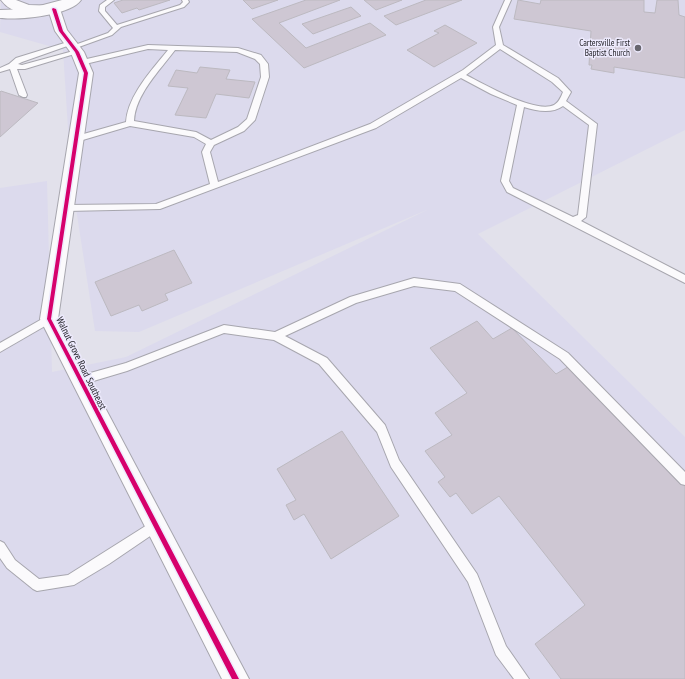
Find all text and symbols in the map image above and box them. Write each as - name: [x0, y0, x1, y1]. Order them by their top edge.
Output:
- place label: Cartersville First Baptist Church: [579, 37, 631, 58]
- marker: Cartersville First Baptist Church: [633, 43, 643, 53]
- street label: Walnut Grove Road Southeast: [53, 315, 110, 412]

